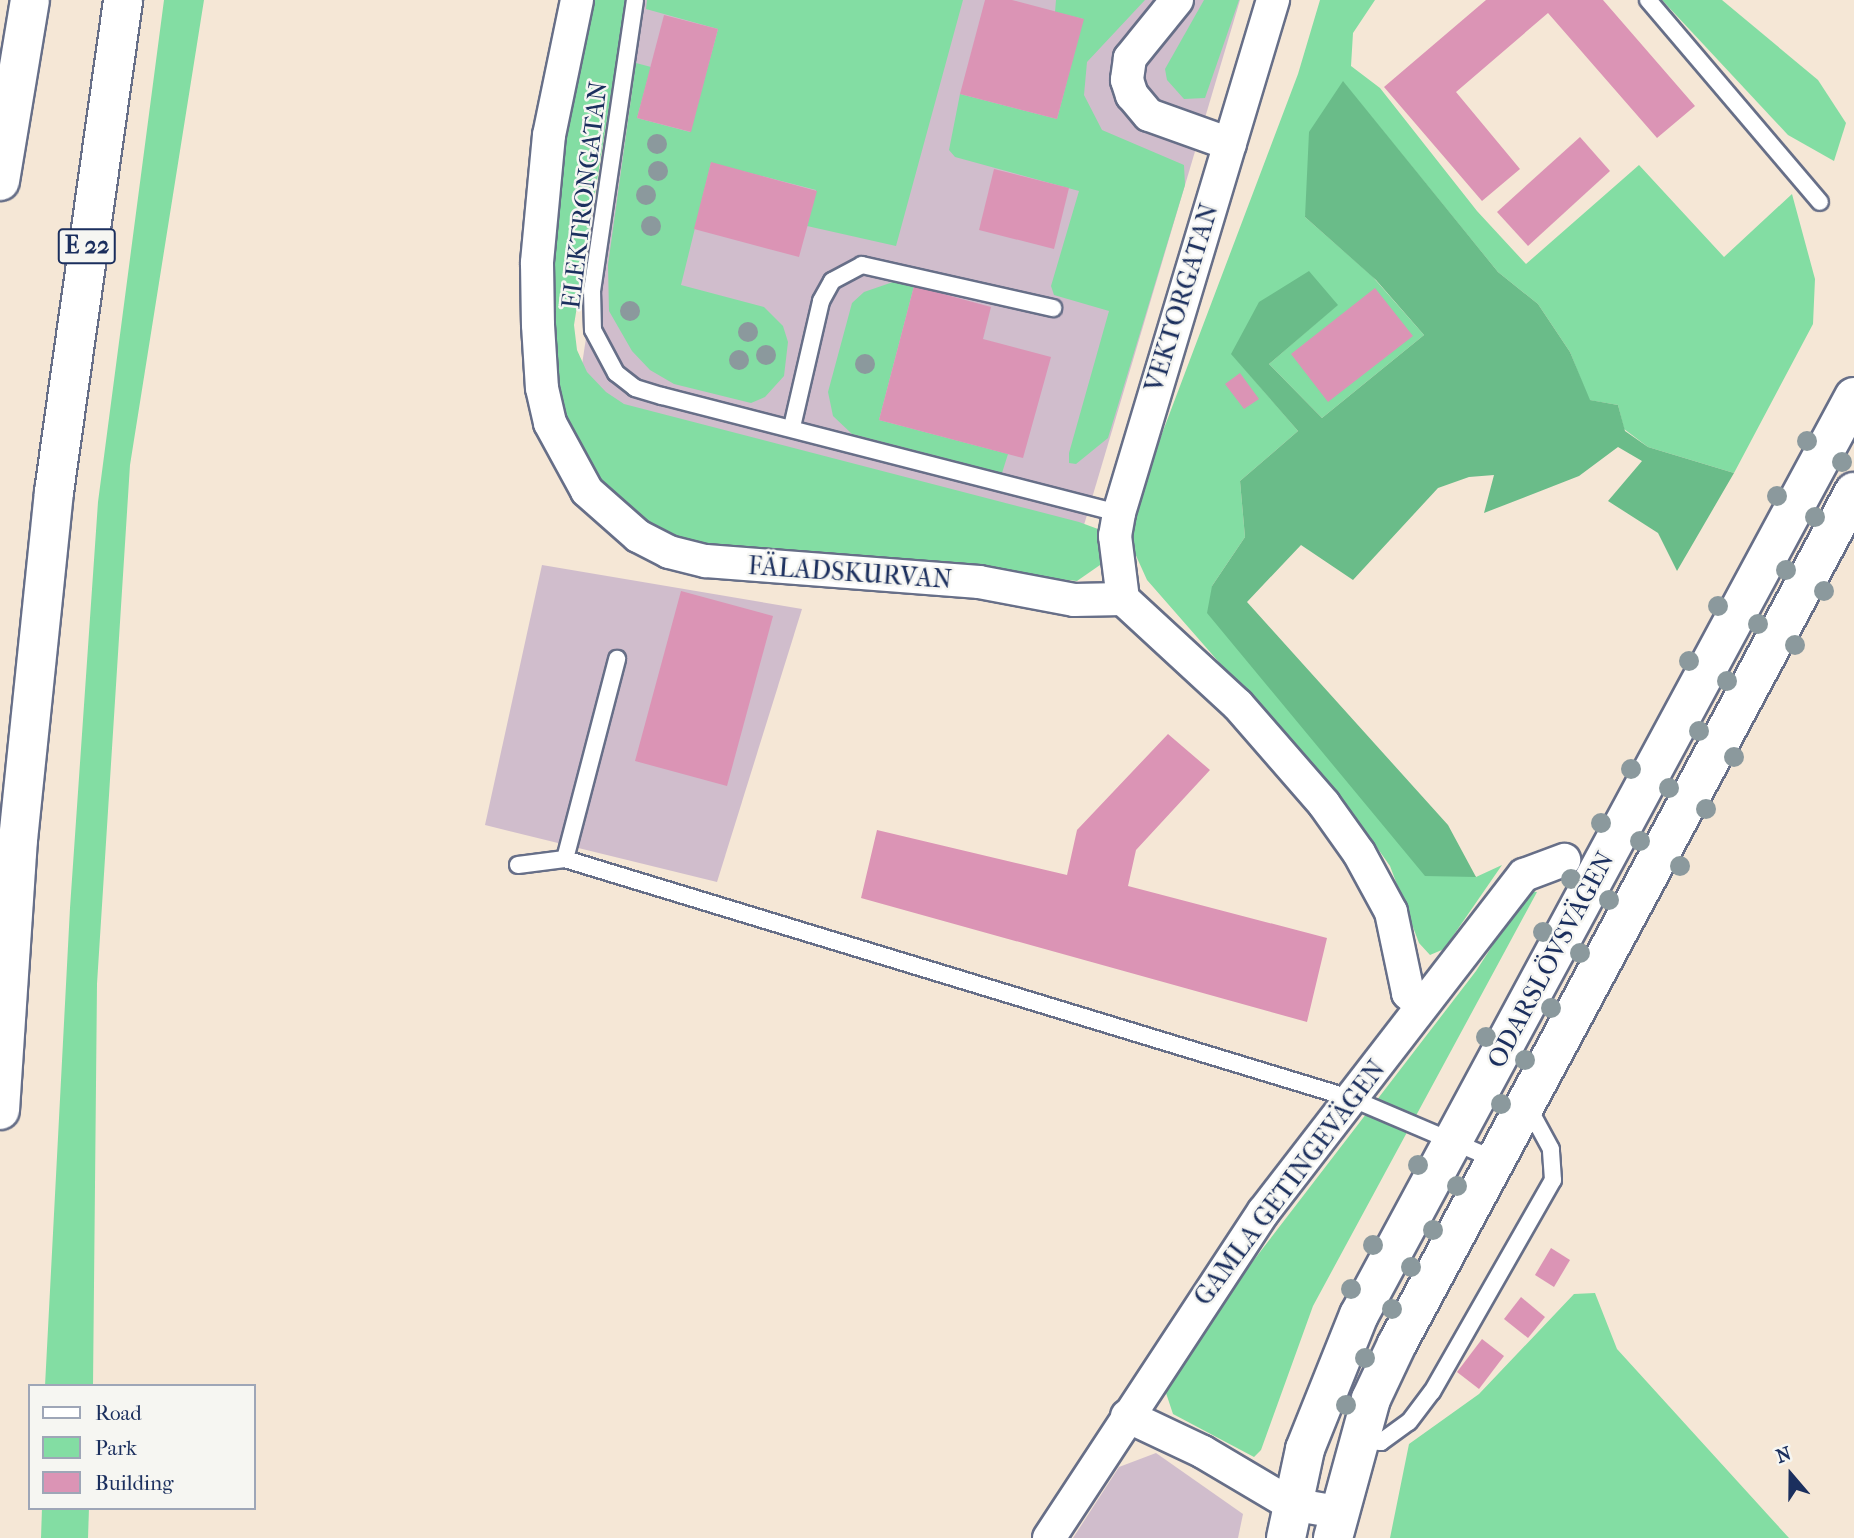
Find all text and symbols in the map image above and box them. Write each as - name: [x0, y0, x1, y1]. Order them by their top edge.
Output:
- street label: ELEKTRONGATAN: [556, 79, 614, 311]
- street label: VEKTORGATAN: [1139, 200, 1225, 396]
- road number: E 22: [57, 226, 117, 267]
- street label: FÄLADSKURVAN: [747, 550, 953, 596]
- street label: ODARSLÖVSVÄGEN: [1481, 847, 1621, 1073]
- street label: GAMLA GETINGEVÄGEN: [1188, 1054, 1392, 1312]
- legend: [28, 1384, 256, 1510]
- text: Road: [95, 1401, 142, 1425]
- text: Park: [95, 1436, 137, 1460]
- north arrow: [1756, 1440, 1826, 1510]
- text: N: [1773, 1442, 1794, 1468]
- text: Building: [95, 1471, 173, 1495]

